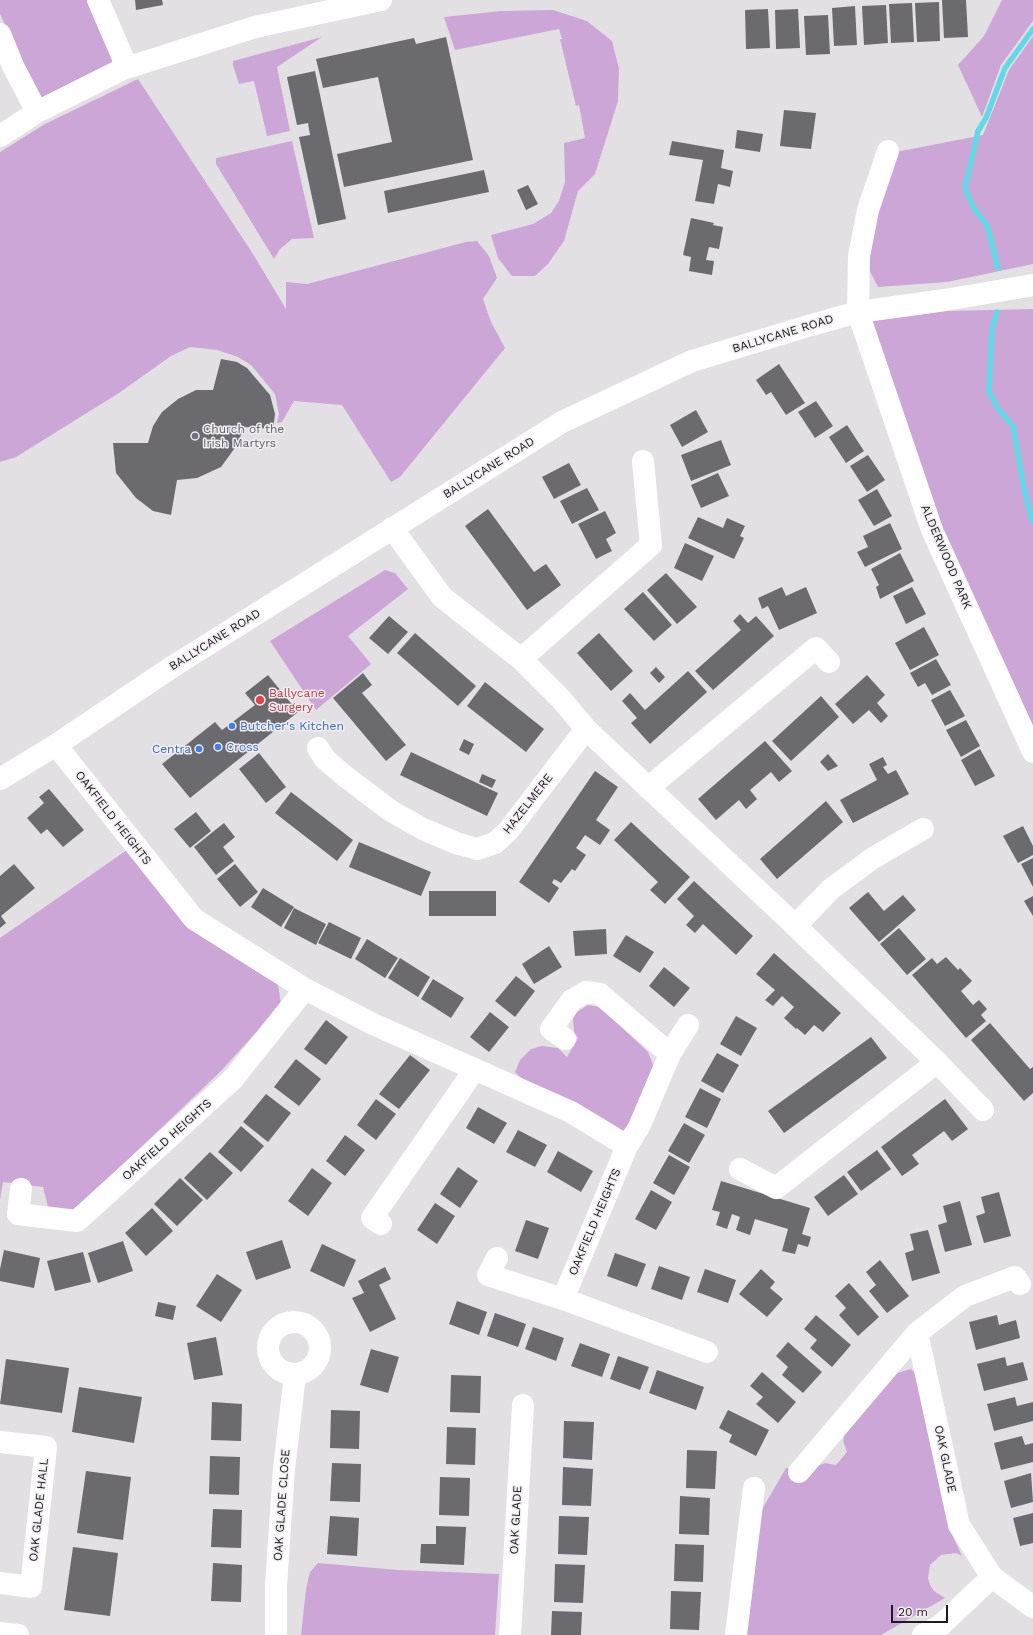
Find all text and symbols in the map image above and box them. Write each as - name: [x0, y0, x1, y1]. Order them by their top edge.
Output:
- street label: BALLYCANE ROAD: [731, 312, 835, 356]
- place label: Church of the Irish Martyrs: [203, 422, 284, 450]
- marker: Church of the Irish Martyrs: [190, 431, 200, 441]
- street label: BALLYCANE ROAD: [441, 434, 537, 502]
- street label: ALDERWOOD PARK: [918, 503, 974, 611]
- street label: BALLYCANE ROAD: [167, 606, 263, 674]
- place label: Ballycane Surgery: [269, 686, 325, 714]
- marker: Ballycane Surgery: [254, 694, 266, 706]
- place label: Butcher's Kitchen: [240, 719, 344, 733]
- marker: Butcher's Kitchen: [227, 721, 237, 731]
- place label: Cross: [226, 740, 259, 754]
- place label: Centra: [152, 742, 191, 756]
- marker: Cross: [213, 742, 223, 752]
- marker: Centra: [194, 744, 204, 754]
- street label: OAKFIELD HEIGHTS: [72, 768, 154, 868]
- street label: HAZELMERE: [500, 771, 556, 837]
- street label: OAKFIELD HEIGHTS: [119, 1096, 215, 1184]
- street label: OAKFIELD HEIGHTS: [566, 1166, 624, 1278]
- street label: OAK GLADE: [931, 1424, 959, 1494]
- street label: OAK GLADE CLOSE: [271, 1449, 293, 1561]
- street label: OAK GLADE HALL: [26, 1458, 52, 1562]
- street label: OAK GLADE: [507, 1485, 525, 1555]
- scale bar: [893, 1597, 950, 1623]
- text: 20 m: [898, 1605, 928, 1619]

